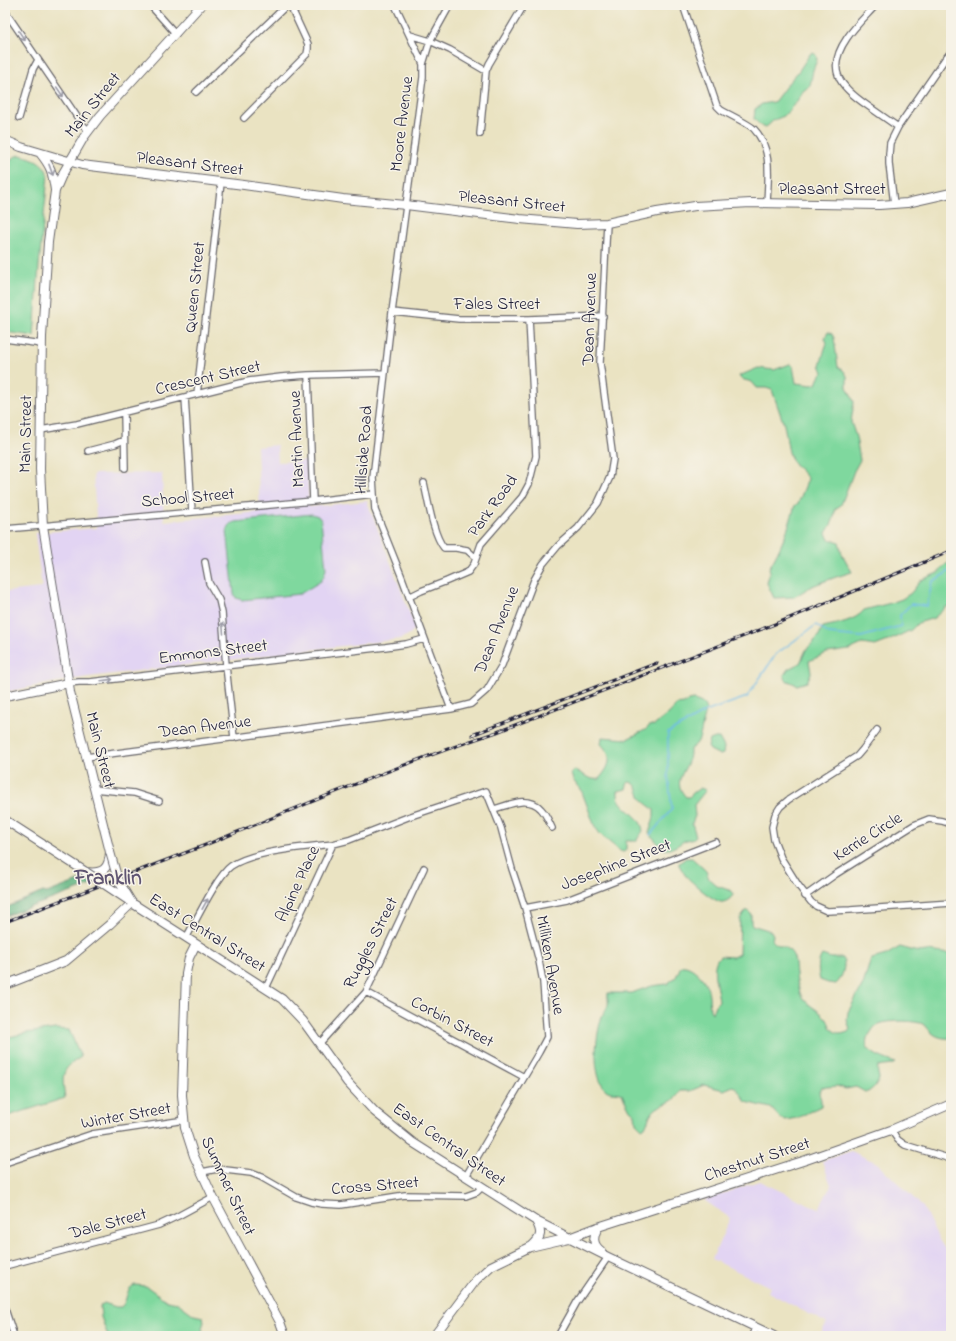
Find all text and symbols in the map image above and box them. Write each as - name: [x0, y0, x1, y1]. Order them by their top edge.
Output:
- one-way arrow: [18, 30, 26, 41]
- street label: Main Street: [59, 67, 127, 143]
- street label: Moore Avenue: [384, 74, 420, 173]
- one-way arrow: [56, 87, 64, 98]
- street label: Pleasant Street: [135, 145, 245, 183]
- one-way arrow: [47, 164, 55, 176]
- street label: Pleasant Street: [778, 177, 886, 202]
- street label: Pleasant Street: [457, 184, 567, 220]
- street label: Queen Street: [178, 240, 212, 334]
- street label: Dean Avenue: [576, 272, 604, 367]
- street label: Fales Street: [453, 292, 540, 317]
- street label: Crescent Street: [153, 354, 263, 402]
- street label: Martin Avenue: [283, 390, 311, 488]
- street label: Main Street: [13, 394, 39, 473]
- street label: Hillside Road: [348, 404, 380, 495]
- street label: Park Road: [462, 469, 525, 542]
- street label: School Street: [140, 481, 236, 515]
- street label: Dean Avenue: [468, 582, 526, 679]
- one-way arrow: [220, 622, 227, 635]
- street label: Emmons Street: [157, 633, 269, 671]
- one-way arrow: [100, 676, 113, 684]
- street label: Main Street: [78, 709, 122, 791]
- street label: Dean Avenue: [156, 709, 253, 745]
- street label: Kerrie Circle: [829, 806, 908, 868]
- street label: Josephine Street: [557, 832, 675, 898]
- street label: Alpine Place: [269, 841, 327, 926]
- district label: Franklin: [74, 864, 142, 894]
- street label: East Central Street: [144, 887, 270, 979]
- street label: Ruggles Street: [337, 893, 407, 994]
- one-way arrow: [202, 898, 210, 910]
- street label: Milliken Avenue: [529, 913, 571, 1017]
- street label: Corbin Street: [406, 990, 498, 1055]
- street label: Winter Street: [79, 1096, 173, 1136]
- street label: East Central Street: [387, 1096, 511, 1194]
- street label: Chestnut Street: [701, 1131, 814, 1189]
- street label: Summer Street: [194, 1132, 262, 1240]
- street label: Cross Street: [330, 1170, 420, 1202]
- street label: Dale Street: [66, 1202, 150, 1247]

